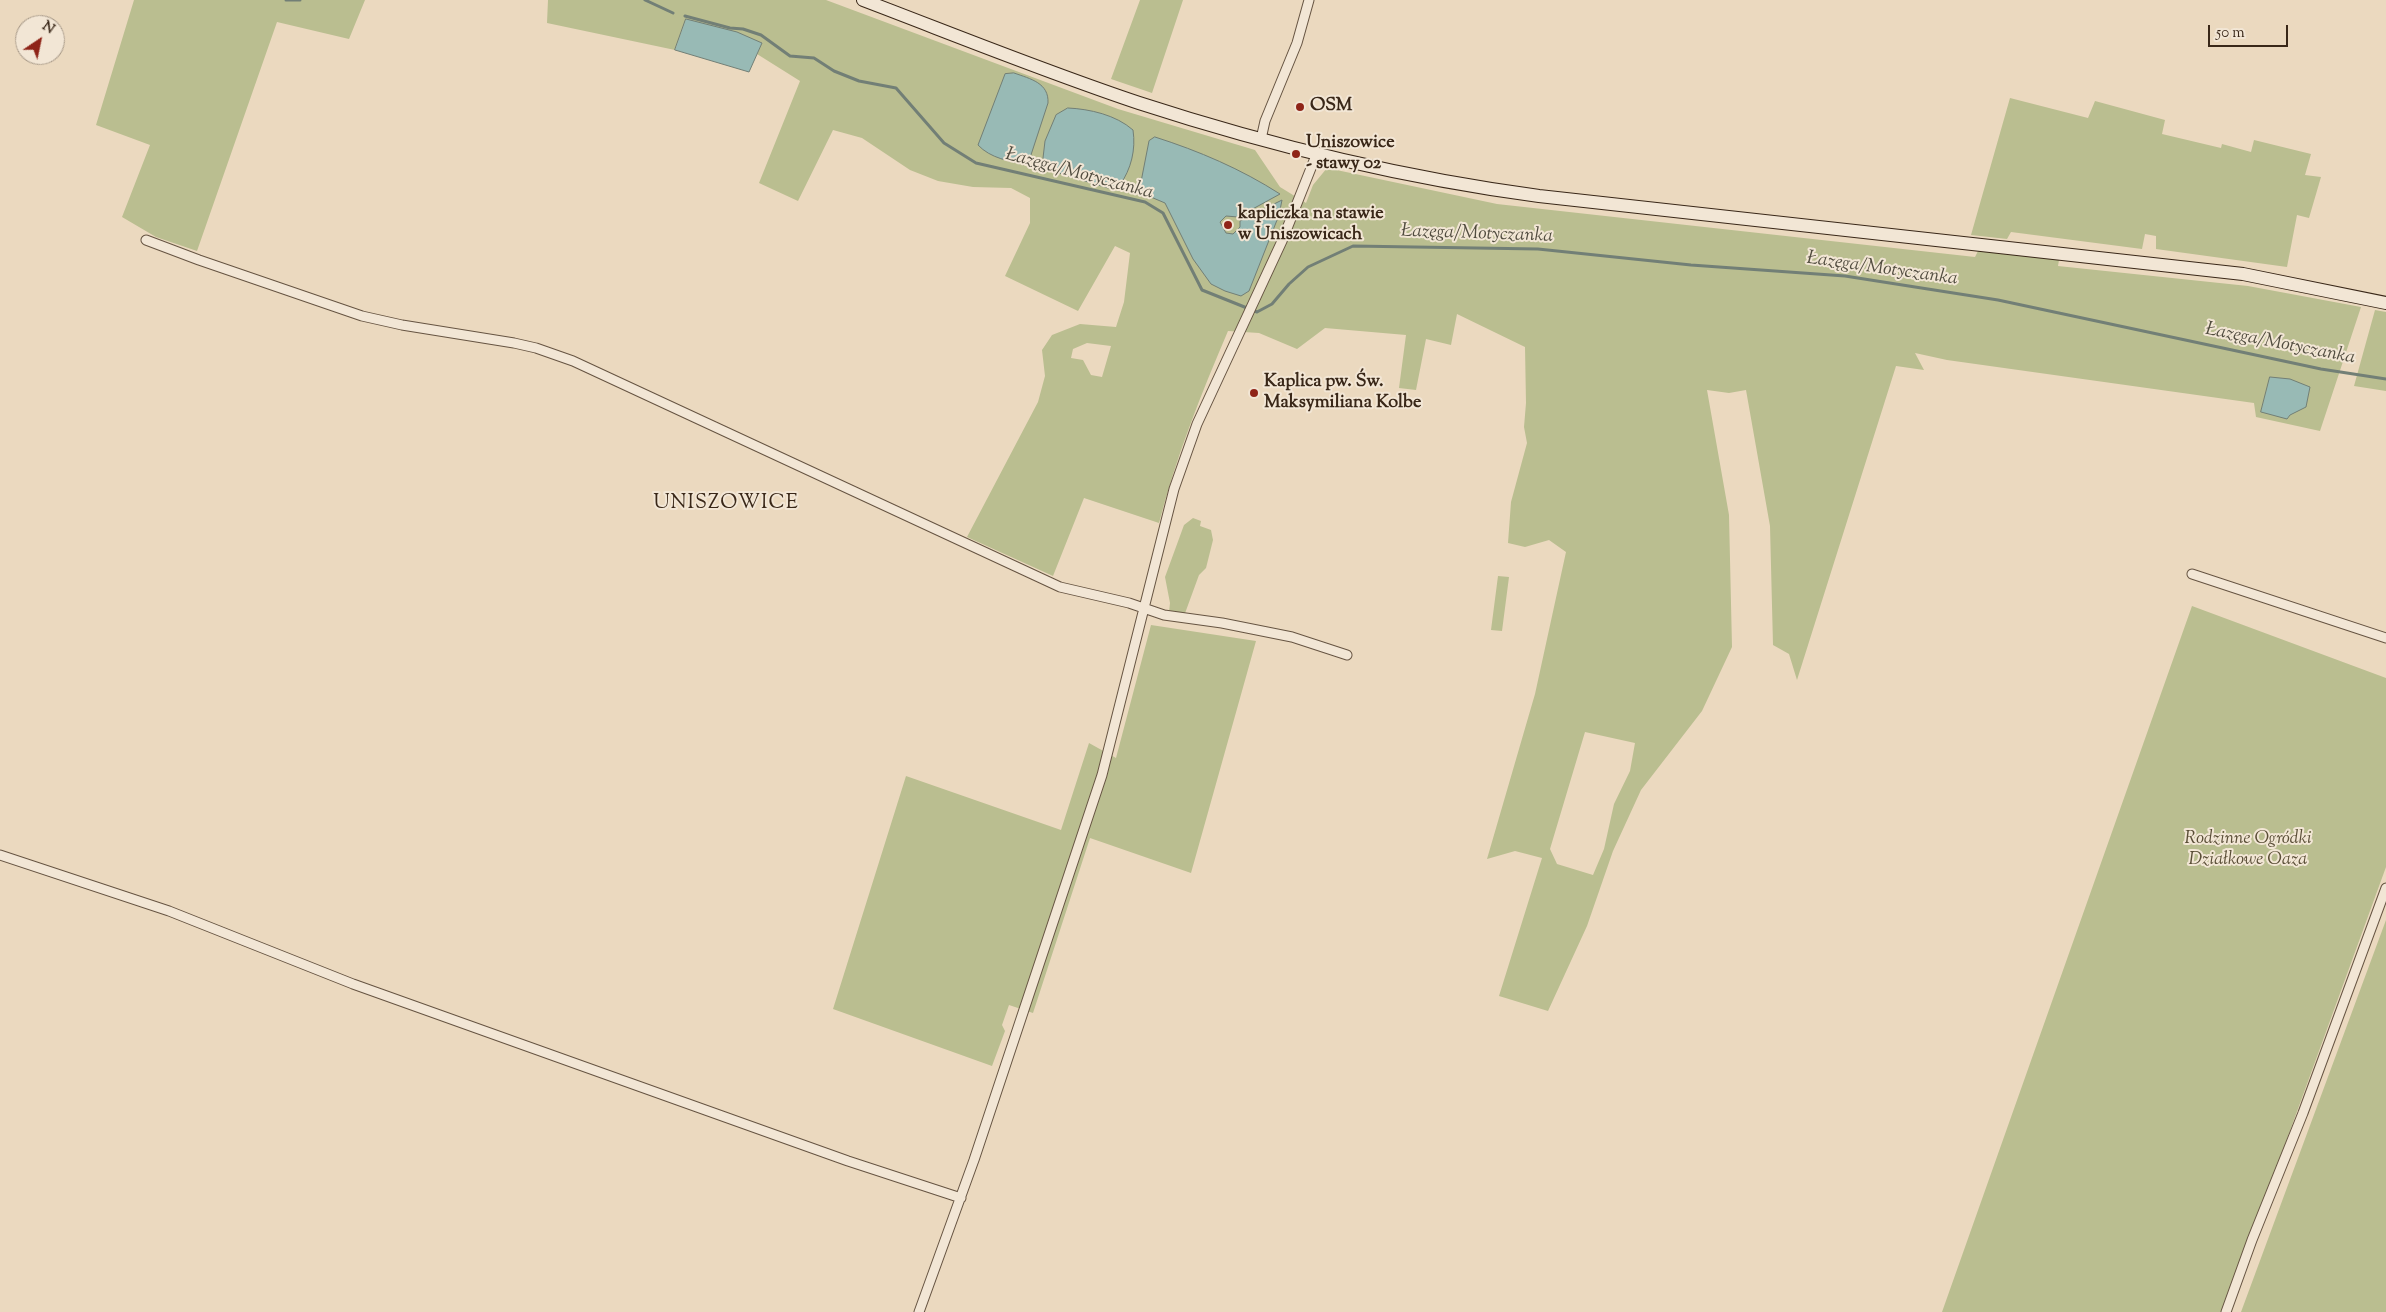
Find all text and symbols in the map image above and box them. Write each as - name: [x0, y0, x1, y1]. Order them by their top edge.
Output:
- north arrow: [15, 15, 65, 65]
- scale bar: [2211, 15, 2291, 47]
- text: N: [38, 17, 58, 40]
- text: 50 m: [2216, 23, 2245, 44]
- place label: OSM: [1310, 96, 1352, 118]
- marker: OSM: [1294, 101, 1306, 113]
- place label: Uniszowice - stawy 02: [1306, 133, 1395, 176]
- water label: Łazęga/Motyczanka: [1003, 144, 1155, 206]
- marker: Uniszowice - stawy 02: [1290, 148, 1302, 160]
- place label: kapliczka na stawie w Uniszowicach: [1238, 204, 1384, 246]
- marker: kapliczka na stawie w Uniszowicach: [1222, 219, 1234, 231]
- water label: Łazęga/Motyczanka: [1401, 221, 1553, 249]
- water label: Łazęga/Motyczanka: [1805, 248, 1959, 292]
- water label: Łazęga/Motyczanka: [2203, 319, 2357, 371]
- place label: Kaplica pw. Św. Maksymiliana Kolbe: [1264, 372, 1421, 414]
- marker: Kaplica pw. Św. Maksymiliana Kolbe: [1248, 387, 1260, 399]
- district label: UNISZOWICE: [652, 493, 800, 517]
- park label: Rodzinne Ogródki Działkowe Oaza: [2185, 829, 2311, 872]

